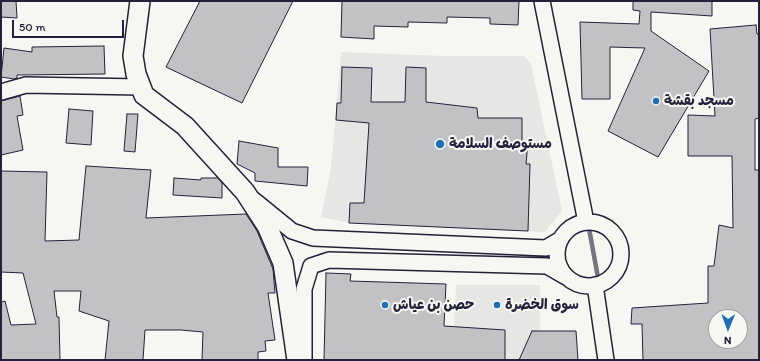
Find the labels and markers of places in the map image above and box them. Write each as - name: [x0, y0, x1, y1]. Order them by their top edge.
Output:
- place label: مسجد بقشة: [664, 93, 734, 109]
- marker: مسجد بقشة: [651, 96, 661, 106]
- place label: مستوصف السلامة: [449, 136, 552, 152]
- marker: مستوصف السلامة: [434, 138, 446, 150]
- place label: حصن بن عياش: [393, 297, 474, 313]
- place label: سوق الخضرة: [505, 297, 579, 313]
- marker: حصن بن عياش: [380, 300, 390, 310]
- marker: سوق الخضرة: [492, 300, 502, 310]

